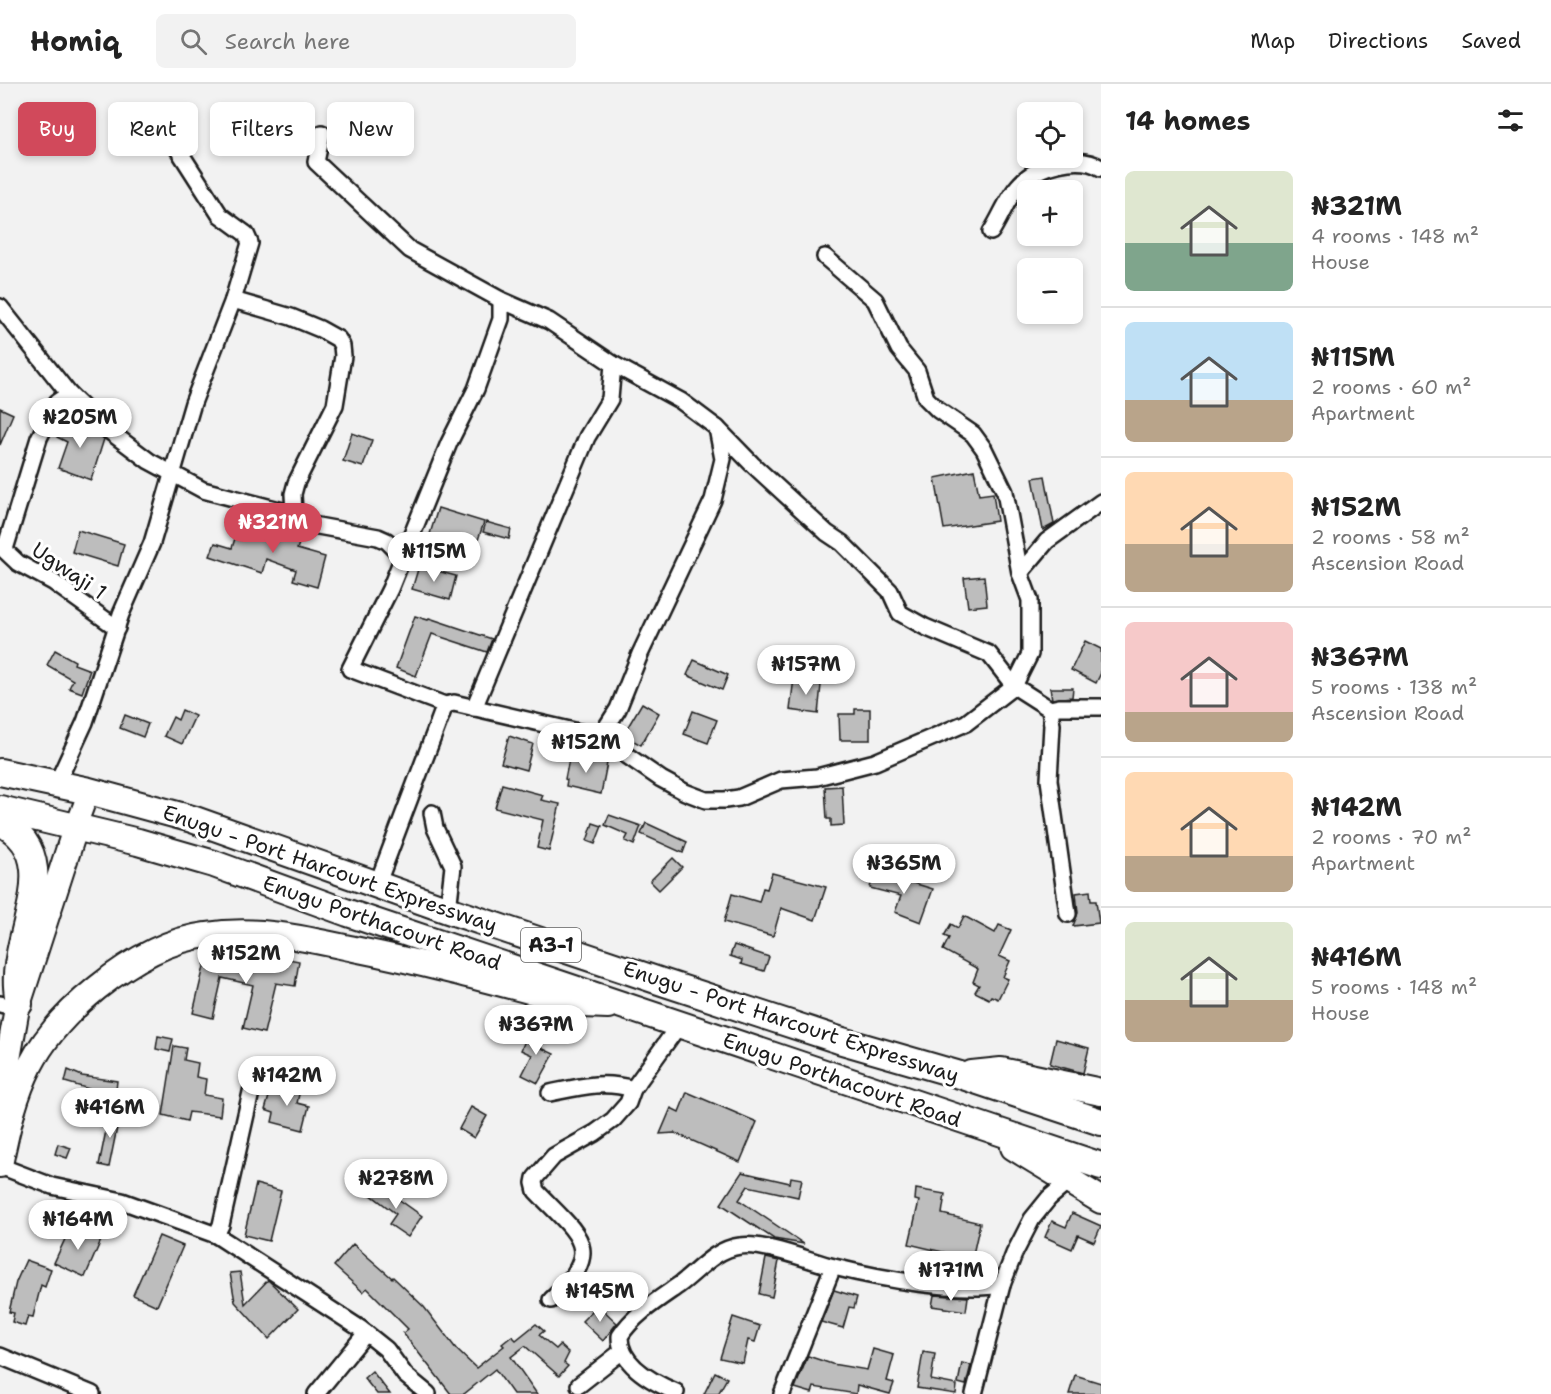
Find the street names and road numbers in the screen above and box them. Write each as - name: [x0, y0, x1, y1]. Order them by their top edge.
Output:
- street label: Ugwaji 1: [26, 536, 112, 606]
- street label: Enugu - Port Harcourt Expressway: [159, 798, 501, 940]
- street label: Enugu Porthacourt Road: [259, 869, 505, 977]
- road number: A3-1: [521, 928, 581, 962]
- street label: Enugu - Port Harcourt Expressway: [619, 954, 963, 1090]
- street label: Enugu Porthacourt Road: [719, 1026, 965, 1134]

